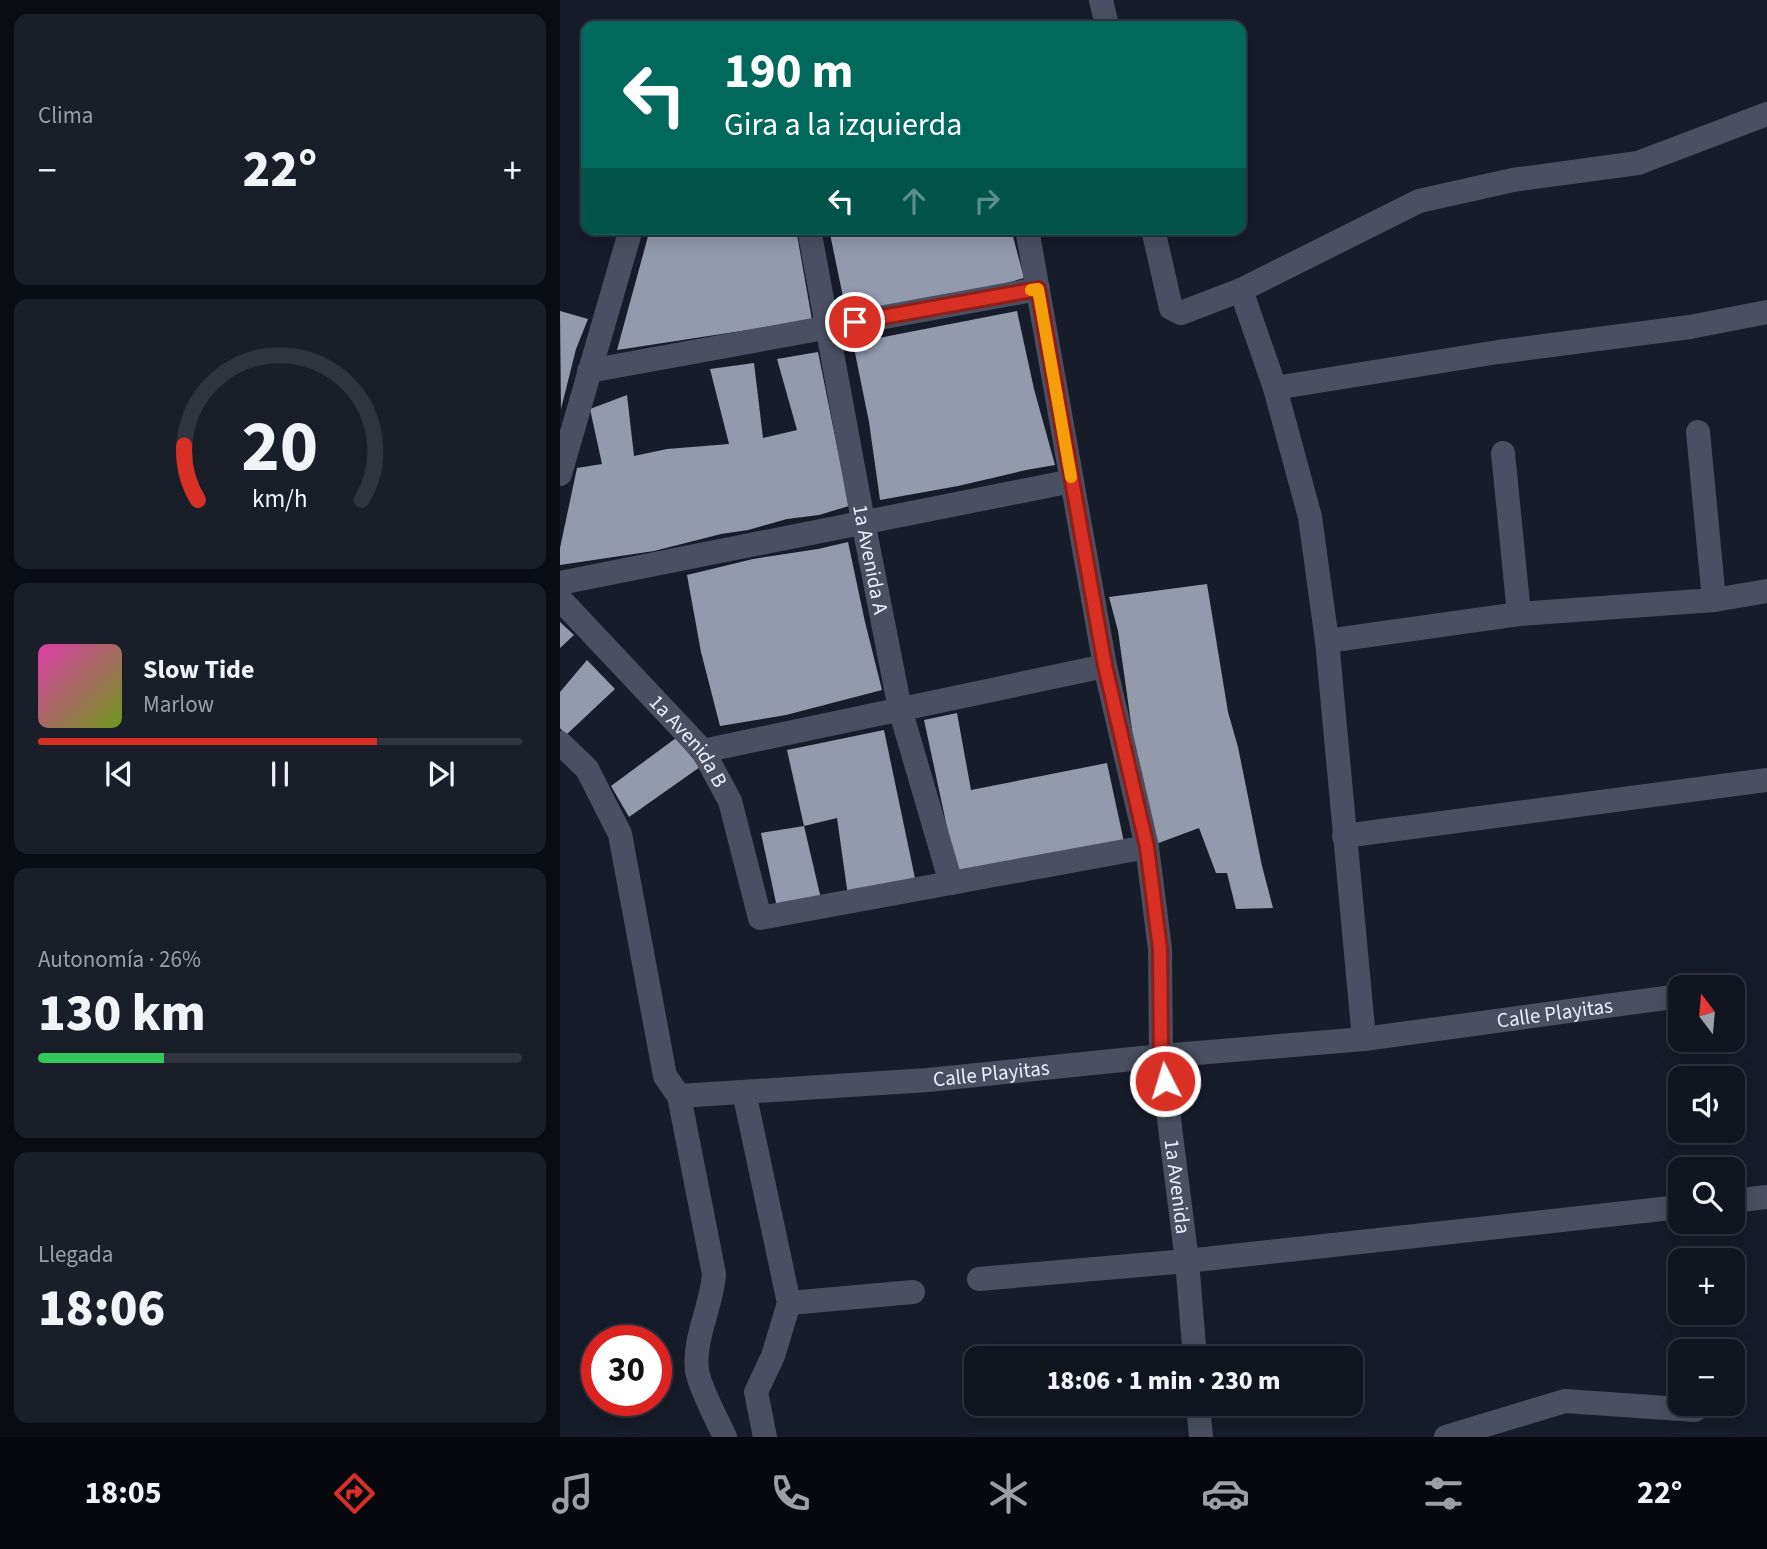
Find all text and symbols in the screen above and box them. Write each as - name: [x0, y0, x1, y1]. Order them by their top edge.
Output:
- text: 190 m: [724, 37, 853, 107]
- icon: left: [609, 49, 700, 140]
- text: Clima: [38, 99, 93, 132]
- text: Gira a la izquierda: [724, 102, 962, 148]
- text: 22°: [243, 133, 317, 207]
- text: −: [38, 144, 57, 198]
- text: +: [503, 144, 522, 198]
- icon: left: [822, 182, 860, 220]
- icon: ahead: [895, 182, 933, 220]
- icon: right: [968, 182, 1006, 220]
- pin: [825, 292, 885, 352]
- icon: arrive: [836, 303, 874, 341]
- text: 20: [242, 395, 318, 499]
- text: km/h: [252, 481, 308, 517]
- street label: 1a Avenida A: [845, 502, 896, 617]
- text: Slow Tide: [143, 651, 254, 688]
- text: Marlow: [143, 688, 214, 721]
- street label: 1a Avenida B: [642, 688, 735, 793]
- icon: previous: [100, 755, 138, 793]
- icon: pause: [261, 755, 299, 793]
- icon: next: [422, 755, 460, 793]
- text: Autonomía · 26%: [38, 943, 201, 976]
- north arrow: [1668, 975, 1745, 1052]
- map controls: [1668, 975, 1745, 1416]
- text: 130 km: [38, 977, 206, 1051]
- street label: Calle Playitas: [1495, 990, 1615, 1036]
- position arrow: [1128, 1044, 1202, 1118]
- street label: Calle Playitas: [932, 1053, 1051, 1094]
- button: sound: [1668, 1066, 1745, 1143]
- street label: 1a Avenida: [1157, 1137, 1198, 1236]
- button: search: [1668, 1157, 1745, 1234]
- text: Llegada: [38, 1238, 113, 1271]
- button: +: [1668, 1248, 1745, 1325]
- text: 18:06: [38, 1272, 165, 1346]
- speed limit sign: 30: [581, 1325, 672, 1416]
- button: −: [1668, 1339, 1745, 1416]
- text: 18:06 · 1 min · 230 m: [1047, 1362, 1280, 1399]
- icon: directions: [330, 1469, 379, 1518]
- icon: music: [548, 1469, 597, 1518]
- icon: phone: [766, 1469, 815, 1518]
- icon: climate: [984, 1469, 1033, 1518]
- icon: car: [1201, 1469, 1250, 1518]
- icon: filters: [1419, 1469, 1468, 1518]
- text: 18:05: [84, 1470, 162, 1516]
- text: 22°: [1637, 1470, 1683, 1516]

